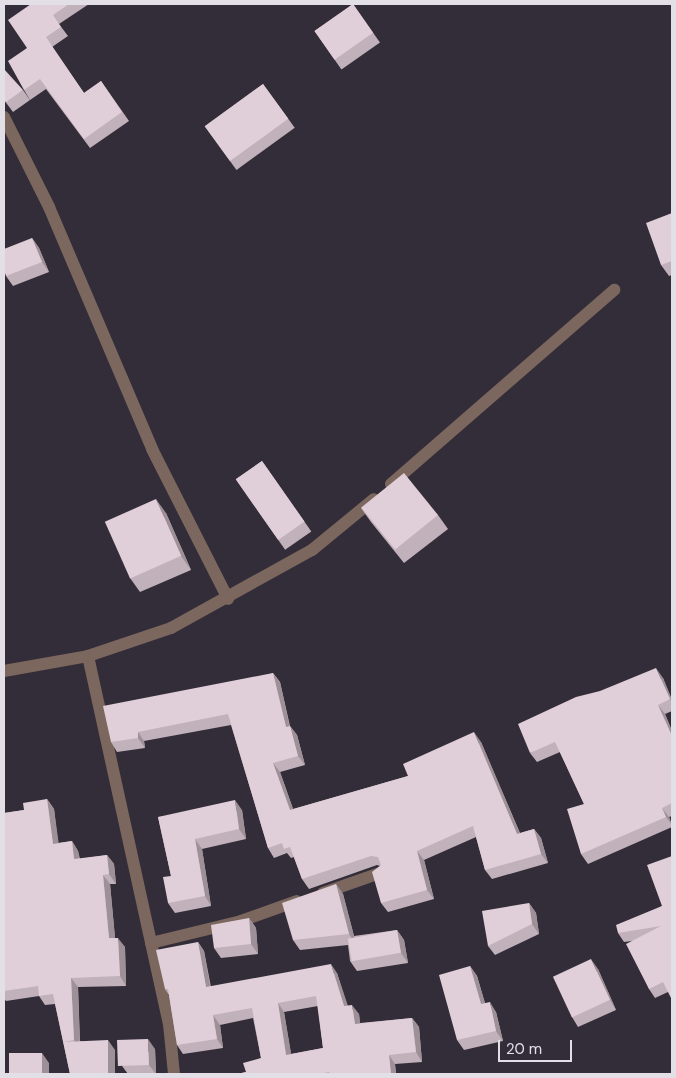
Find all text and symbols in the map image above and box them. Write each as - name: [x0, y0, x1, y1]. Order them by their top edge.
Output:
- scale bar: [501, 1030, 575, 1062]
- text: 20 m: [506, 1039, 542, 1059]

